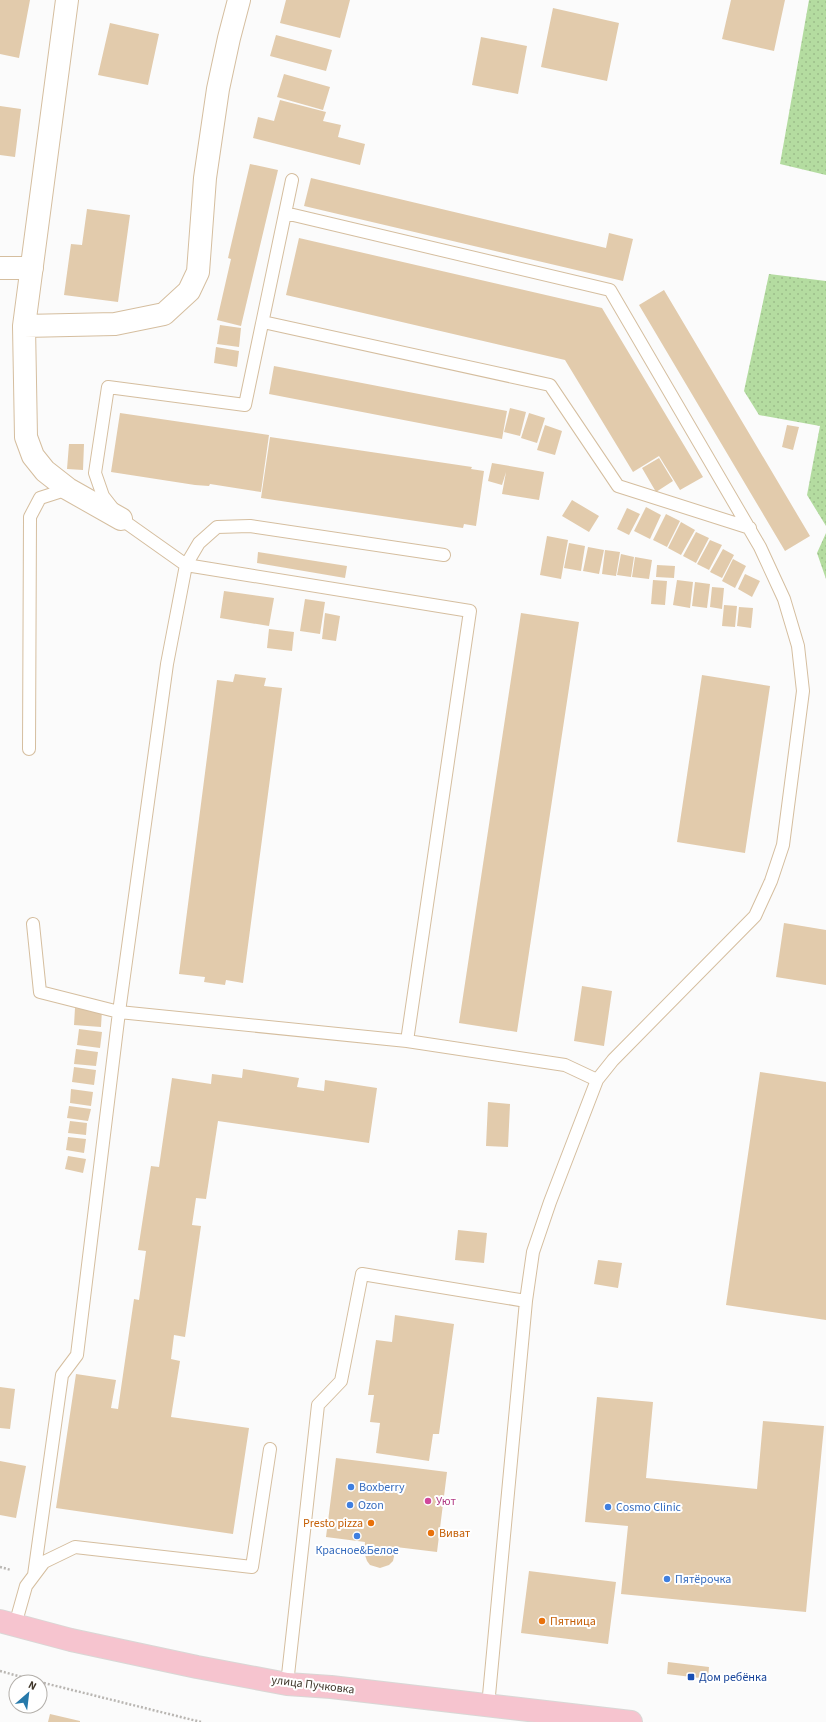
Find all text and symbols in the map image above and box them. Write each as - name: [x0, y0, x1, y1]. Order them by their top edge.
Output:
- place label: Boxberry: [359, 1479, 405, 1496]
- marker: Boxberry: [346, 1482, 356, 1492]
- place label: Уют: [436, 1493, 456, 1510]
- marker: Уют: [423, 1496, 433, 1506]
- place label: Ozon: [358, 1497, 384, 1514]
- place label: Cosmo Clinic: [616, 1499, 682, 1516]
- marker: Ozon: [345, 1500, 355, 1510]
- marker: Cosmo Clinic: [603, 1502, 613, 1512]
- place label: Presto pizza: [303, 1515, 363, 1532]
- marker: Presto pizza: [366, 1518, 376, 1528]
- place label: Виват: [439, 1525, 471, 1542]
- marker: Виват: [426, 1528, 436, 1538]
- marker: Красное&Белое: [352, 1531, 362, 1541]
- place label: Красное&Белое: [315, 1542, 399, 1559]
- place label: Пятёрочка: [675, 1571, 731, 1588]
- marker: Пятёрочка: [662, 1574, 672, 1584]
- place label: Пятница: [550, 1613, 596, 1630]
- marker: Пятница: [537, 1616, 547, 1626]
- place label: Дом ребёнка: [699, 1669, 767, 1686]
- street label: улица Пучковка: [271, 1671, 355, 1699]
- marker: Дом ребёнка: [686, 1672, 696, 1682]
- north arrow: [8, 1674, 48, 1714]
- text: N: [26, 1677, 39, 1694]

